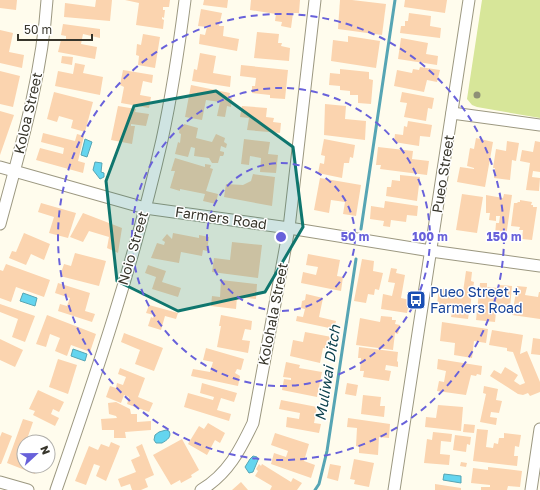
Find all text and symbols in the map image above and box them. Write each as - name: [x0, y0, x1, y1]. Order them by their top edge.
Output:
- scale bar: [18, 16, 92, 42]
- text: 50 m: [24, 22, 52, 37]
- street label: Koloa Street: [10, 70, 45, 155]
- street label: Pueo Street: [428, 134, 457, 214]
- street label: Farmers Road: [174, 203, 268, 232]
- street label: Noio Street: [114, 209, 151, 287]
- text: 50 m: [341, 229, 369, 244]
- text: 100 m: [412, 229, 448, 244]
- text: 150 m: [487, 229, 521, 244]
- centre of rings: [274, 230, 288, 244]
- street label: Kolohala Street: [254, 261, 291, 367]
- place label: Pueo Street + Farmers Road: [430, 283, 523, 316]
- bus stop icon: Pueo Street + Farmers Road: [405, 289, 427, 311]
- water label: Muliwai Ditch: [311, 323, 344, 422]
- north arrow: [16, 434, 56, 474]
- text: N: [38, 444, 53, 456]

